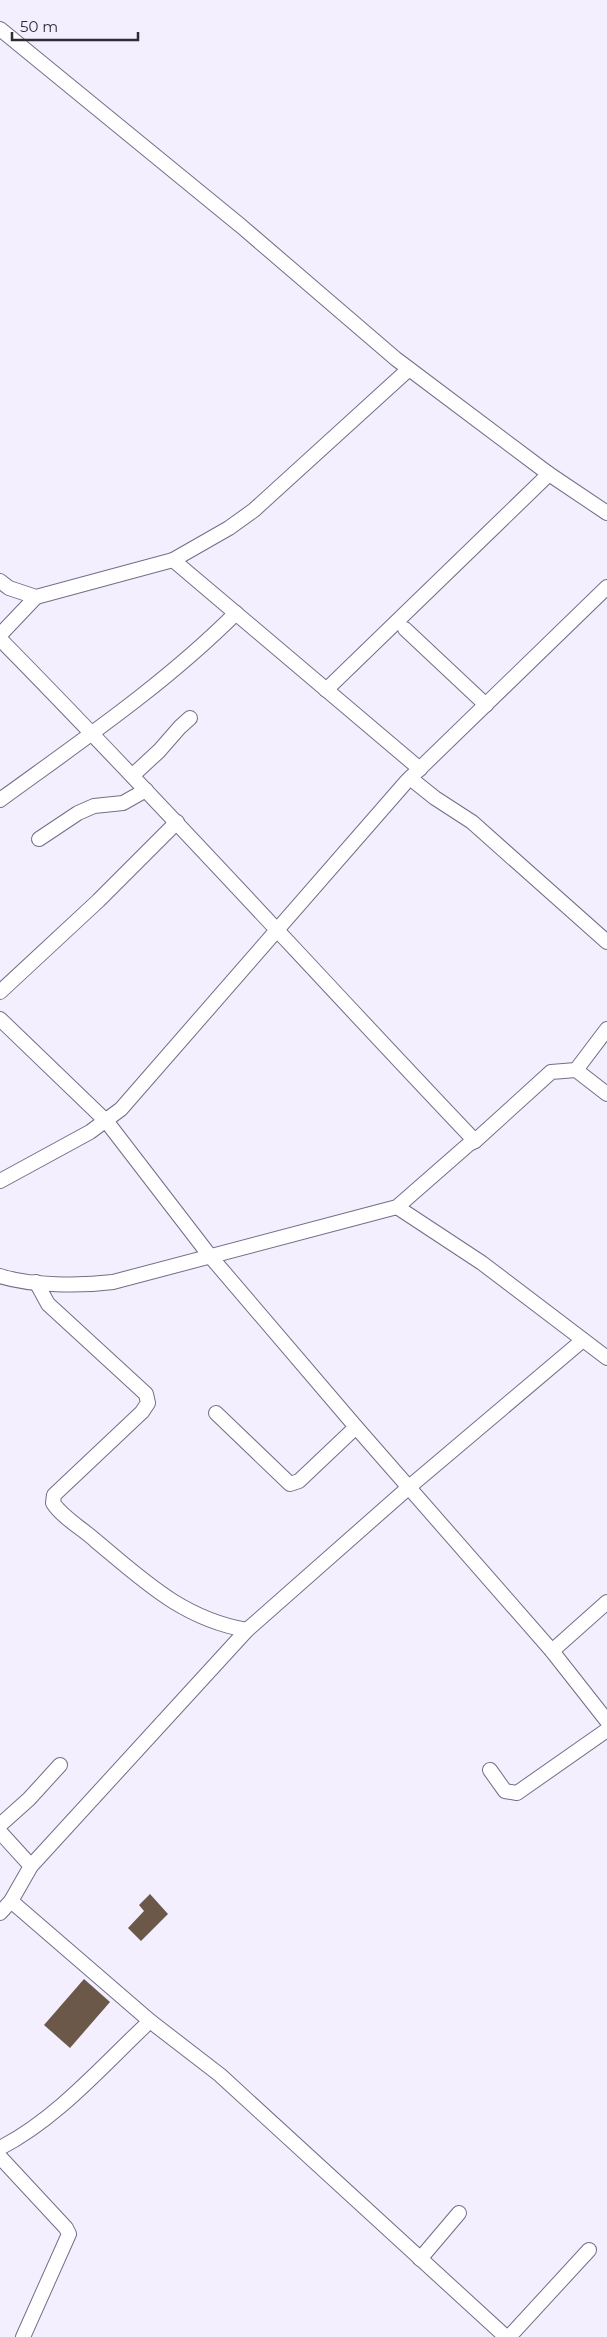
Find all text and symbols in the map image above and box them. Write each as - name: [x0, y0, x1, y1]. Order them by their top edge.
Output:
- scale bar: [12, 10, 139, 42]
- text: 50 m: [20, 17, 58, 36]

